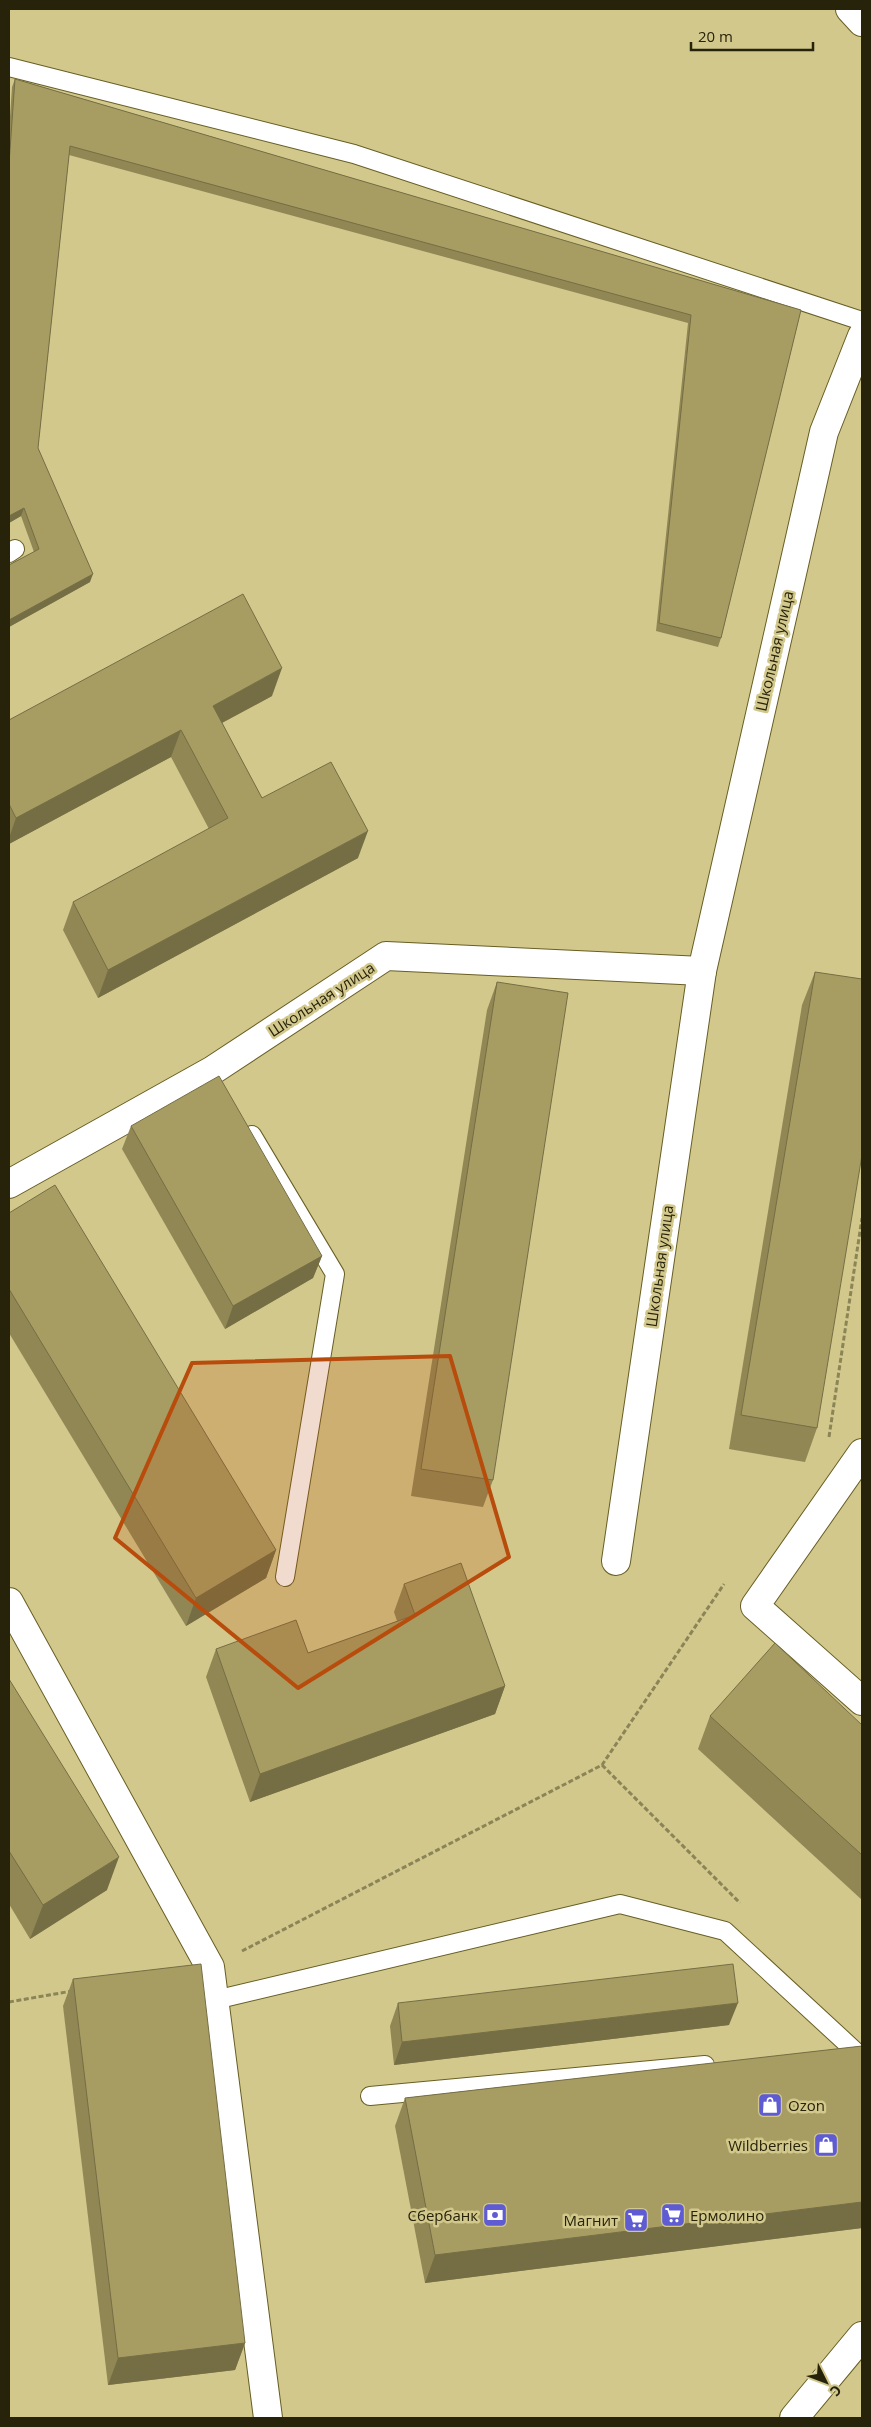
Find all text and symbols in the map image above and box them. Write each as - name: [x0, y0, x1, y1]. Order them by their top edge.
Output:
- scale bar: [691, 20, 814, 52]
- text: 20 m: [698, 26, 733, 46]
- street label: Школьная улица: [750, 589, 798, 713]
- street label: Школьная улица: [264, 957, 378, 1041]
- street label: Школьная улица: [641, 1204, 677, 1328]
- shop icon: Ozon: [757, 2092, 783, 2118]
- place label: Ozon: [788, 2095, 825, 2115]
- shop icon: Wildberries: [813, 2132, 839, 2158]
- place label: Wildberries: [728, 2135, 808, 2155]
- bank icon: Сбербанк: [482, 2202, 508, 2228]
- supermarket icon: Ермолино: [660, 2202, 686, 2228]
- place label: Сбербанк: [408, 2205, 478, 2225]
- place label: Ермолино: [690, 2205, 764, 2225]
- supermarket icon: Магнит: [623, 2207, 649, 2233]
- place label: Магнит: [564, 2210, 618, 2230]
- north arrow: [801, 2357, 851, 2407]
- text: С: [826, 2381, 846, 2401]

